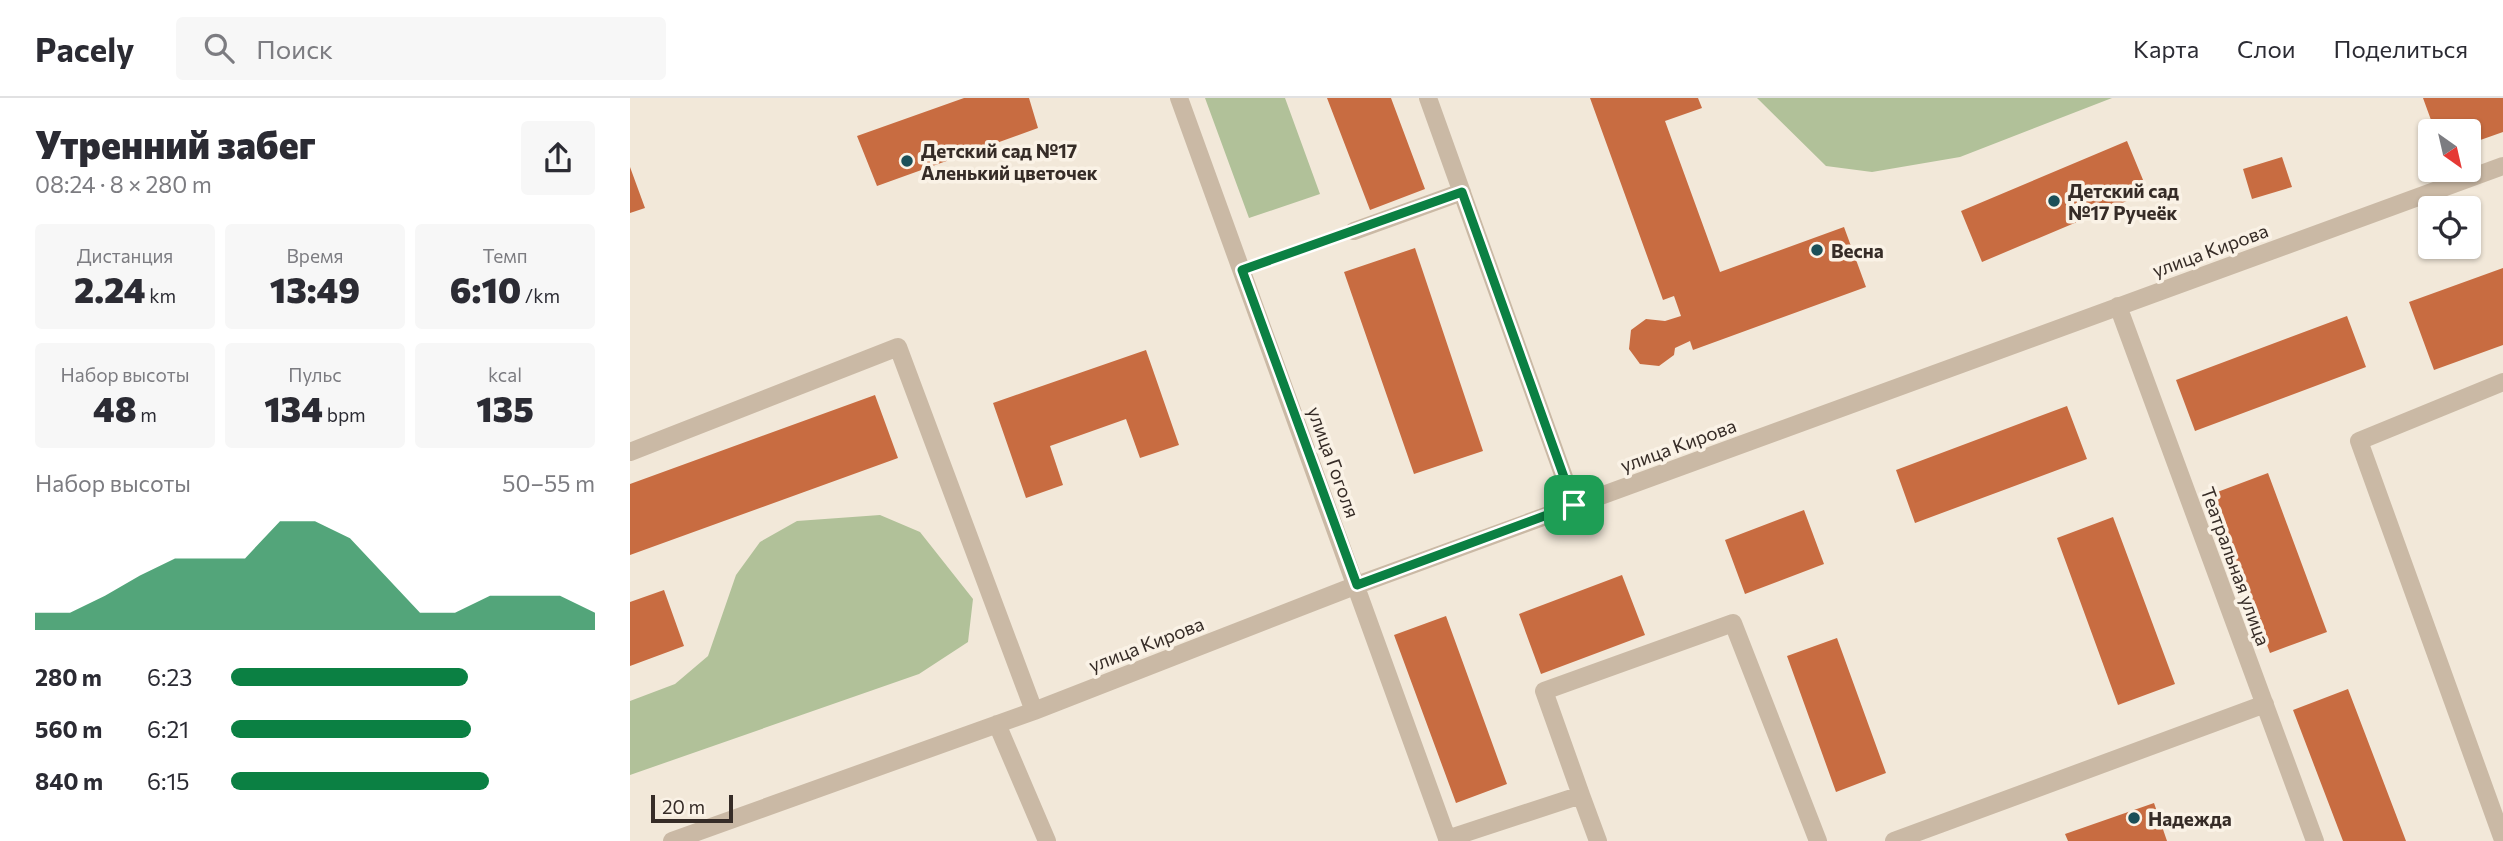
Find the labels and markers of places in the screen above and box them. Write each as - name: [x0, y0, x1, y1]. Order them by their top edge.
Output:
- place label: Детский сад №17 Аленький цветочек: [921, 139, 1098, 184]
- marker: Детский сад №17 Аленький цветочек: [899, 153, 915, 169]
- place label: Детский сад №17 Ручеёк: [2068, 179, 2179, 224]
- marker: Детский сад №17 Ручеёк: [2046, 193, 2062, 209]
- place label: Весна: [1831, 239, 1884, 262]
- marker: Весна: [1809, 242, 1825, 258]
- pin: [1544, 475, 1604, 535]
- place label: Надежда: [2148, 807, 2232, 830]
- marker: Надежда: [2126, 810, 2142, 826]

